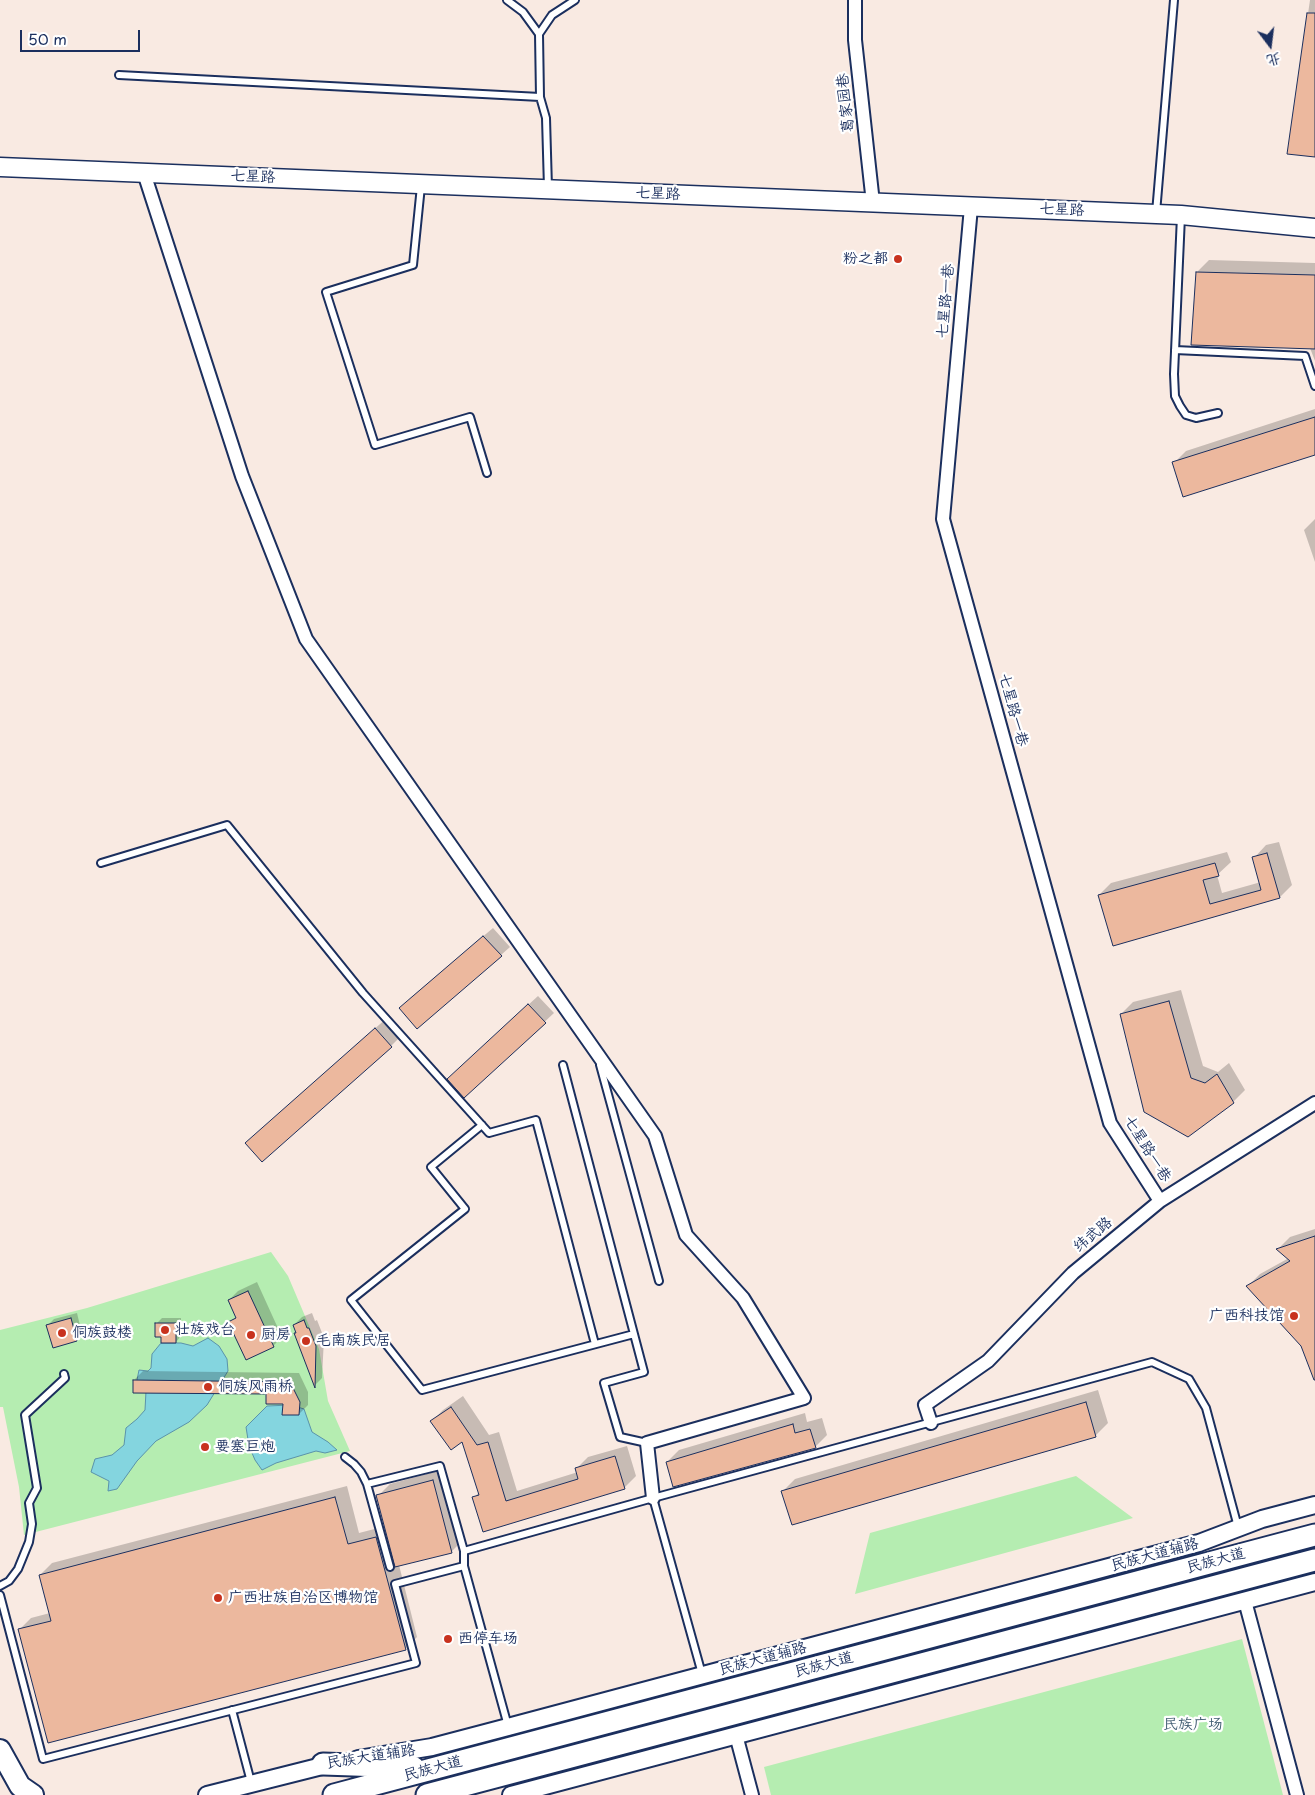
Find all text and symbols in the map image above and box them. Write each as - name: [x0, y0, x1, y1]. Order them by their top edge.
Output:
- scale bar: [22, 20, 142, 52]
- north arrow: [1245, 20, 1295, 70]
- text: 50 m: [28, 27, 67, 50]
- text: 北: [1265, 48, 1283, 72]
- street label: 葛家园巷: [834, 72, 858, 134]
- street label: 七星路: [230, 167, 276, 187]
- street label: 七星路: [635, 184, 681, 204]
- street label: 七星路: [1039, 200, 1085, 220]
- place label: 粉之都: [843, 250, 888, 268]
- marker: 粉之都: [892, 253, 904, 265]
- street label: 七星路一巷: [934, 263, 958, 339]
- street label: 七星路一巷: [995, 671, 1031, 749]
- street label: 七星路一巷: [1119, 1112, 1175, 1186]
- street label: 纬武路: [1070, 1214, 1116, 1256]
- place label: 广西科技馆: [1209, 1307, 1284, 1325]
- marker: 广西科技馆: [1288, 1310, 1300, 1322]
- place label: 壮族戏台: [175, 1321, 235, 1339]
- place label: 侗族鼓楼: [72, 1324, 132, 1342]
- marker: 壮族戏台: [159, 1324, 171, 1336]
- place label: 厨房: [261, 1326, 291, 1344]
- marker: 侗族鼓楼: [56, 1327, 68, 1339]
- marker: 厨房: [245, 1329, 257, 1341]
- place label: 毛南族民居: [316, 1332, 391, 1350]
- marker: 毛南族民居: [300, 1335, 312, 1347]
- place label: 侗族风雨桥: [218, 1378, 293, 1396]
- marker: 侗族风雨桥: [202, 1381, 214, 1393]
- place label: 要塞巨炮: [215, 1438, 275, 1456]
- marker: 要塞巨炮: [199, 1441, 211, 1453]
- street label: 民族大道辅路: [1109, 1535, 1201, 1575]
- street label: 民族大道: [1185, 1545, 1247, 1577]
- place label: 广西壮族自治区博物馆: [228, 1589, 378, 1607]
- marker: 广西壮族自治区博物馆: [212, 1592, 224, 1604]
- place label: 西停车场: [458, 1630, 518, 1648]
- marker: 西停车场: [442, 1633, 454, 1645]
- street label: 民族大道辅路: [717, 1639, 809, 1679]
- street label: 民族大道: [793, 1649, 855, 1681]
- park label: 民族广场: [1163, 1716, 1223, 1734]
- street label: 民族大道辅路: [325, 1741, 417, 1773]
- street label: 民族大道: [402, 1753, 464, 1785]

